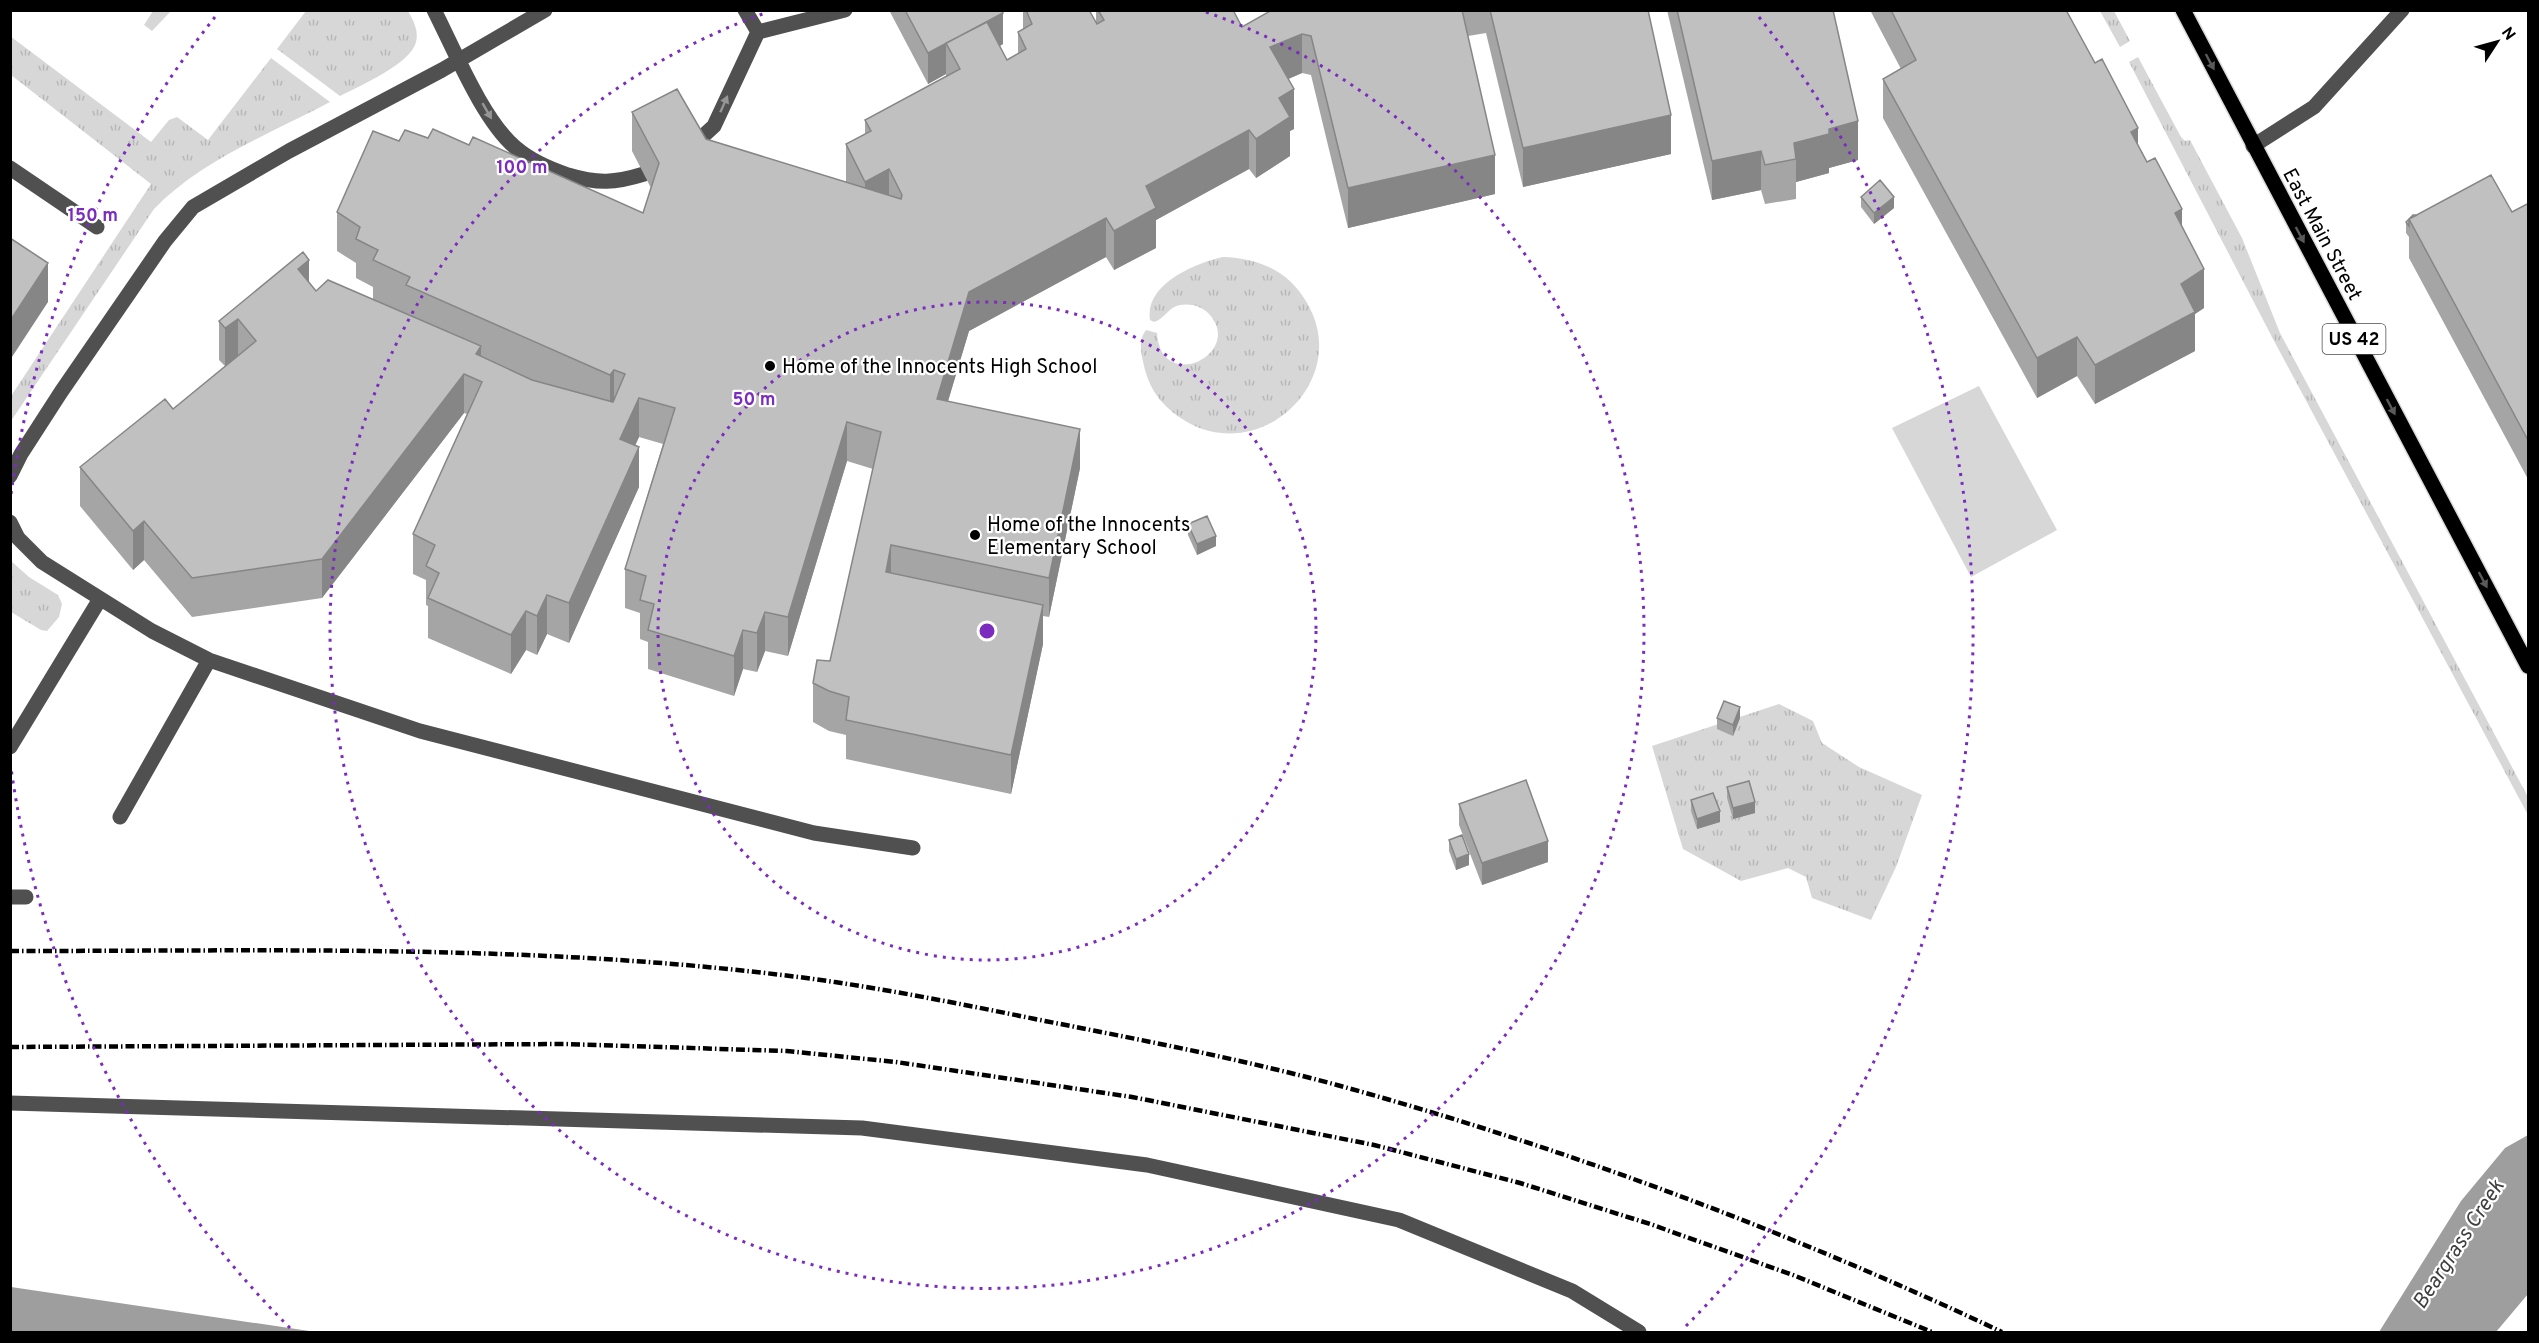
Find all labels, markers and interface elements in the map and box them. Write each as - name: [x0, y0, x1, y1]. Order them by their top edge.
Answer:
- north arrow: [2467, 12, 2527, 72]
- text: N: [2496, 24, 2519, 45]
- one-way arrow: [2205, 54, 2215, 71]
- one-way arrow: [719, 94, 729, 112]
- one-way arrow: [482, 103, 493, 119]
- text: 100 m: [496, 157, 548, 180]
- street label: East Main Street: [2275, 164, 2367, 305]
- text: 150 m: [68, 205, 118, 228]
- one-way arrow: [2295, 227, 2305, 244]
- road number: US 42: [2322, 324, 2386, 354]
- place label: Home of the Innocents High School: [782, 355, 1097, 381]
- marker: Home of the Innocents High School: [763, 359, 777, 373]
- text: 50 m: [732, 389, 776, 412]
- one-way arrow: [2386, 399, 2396, 416]
- place label: Home of the Innocents Elementary School: [987, 513, 1190, 562]
- marker: Home of the Innocents Elementary School: [968, 528, 982, 542]
- one-way arrow: [2478, 571, 2488, 588]
- centre of rings: [977, 621, 997, 641]
- water label: Beargrass Creek: [2407, 1175, 2511, 1315]

